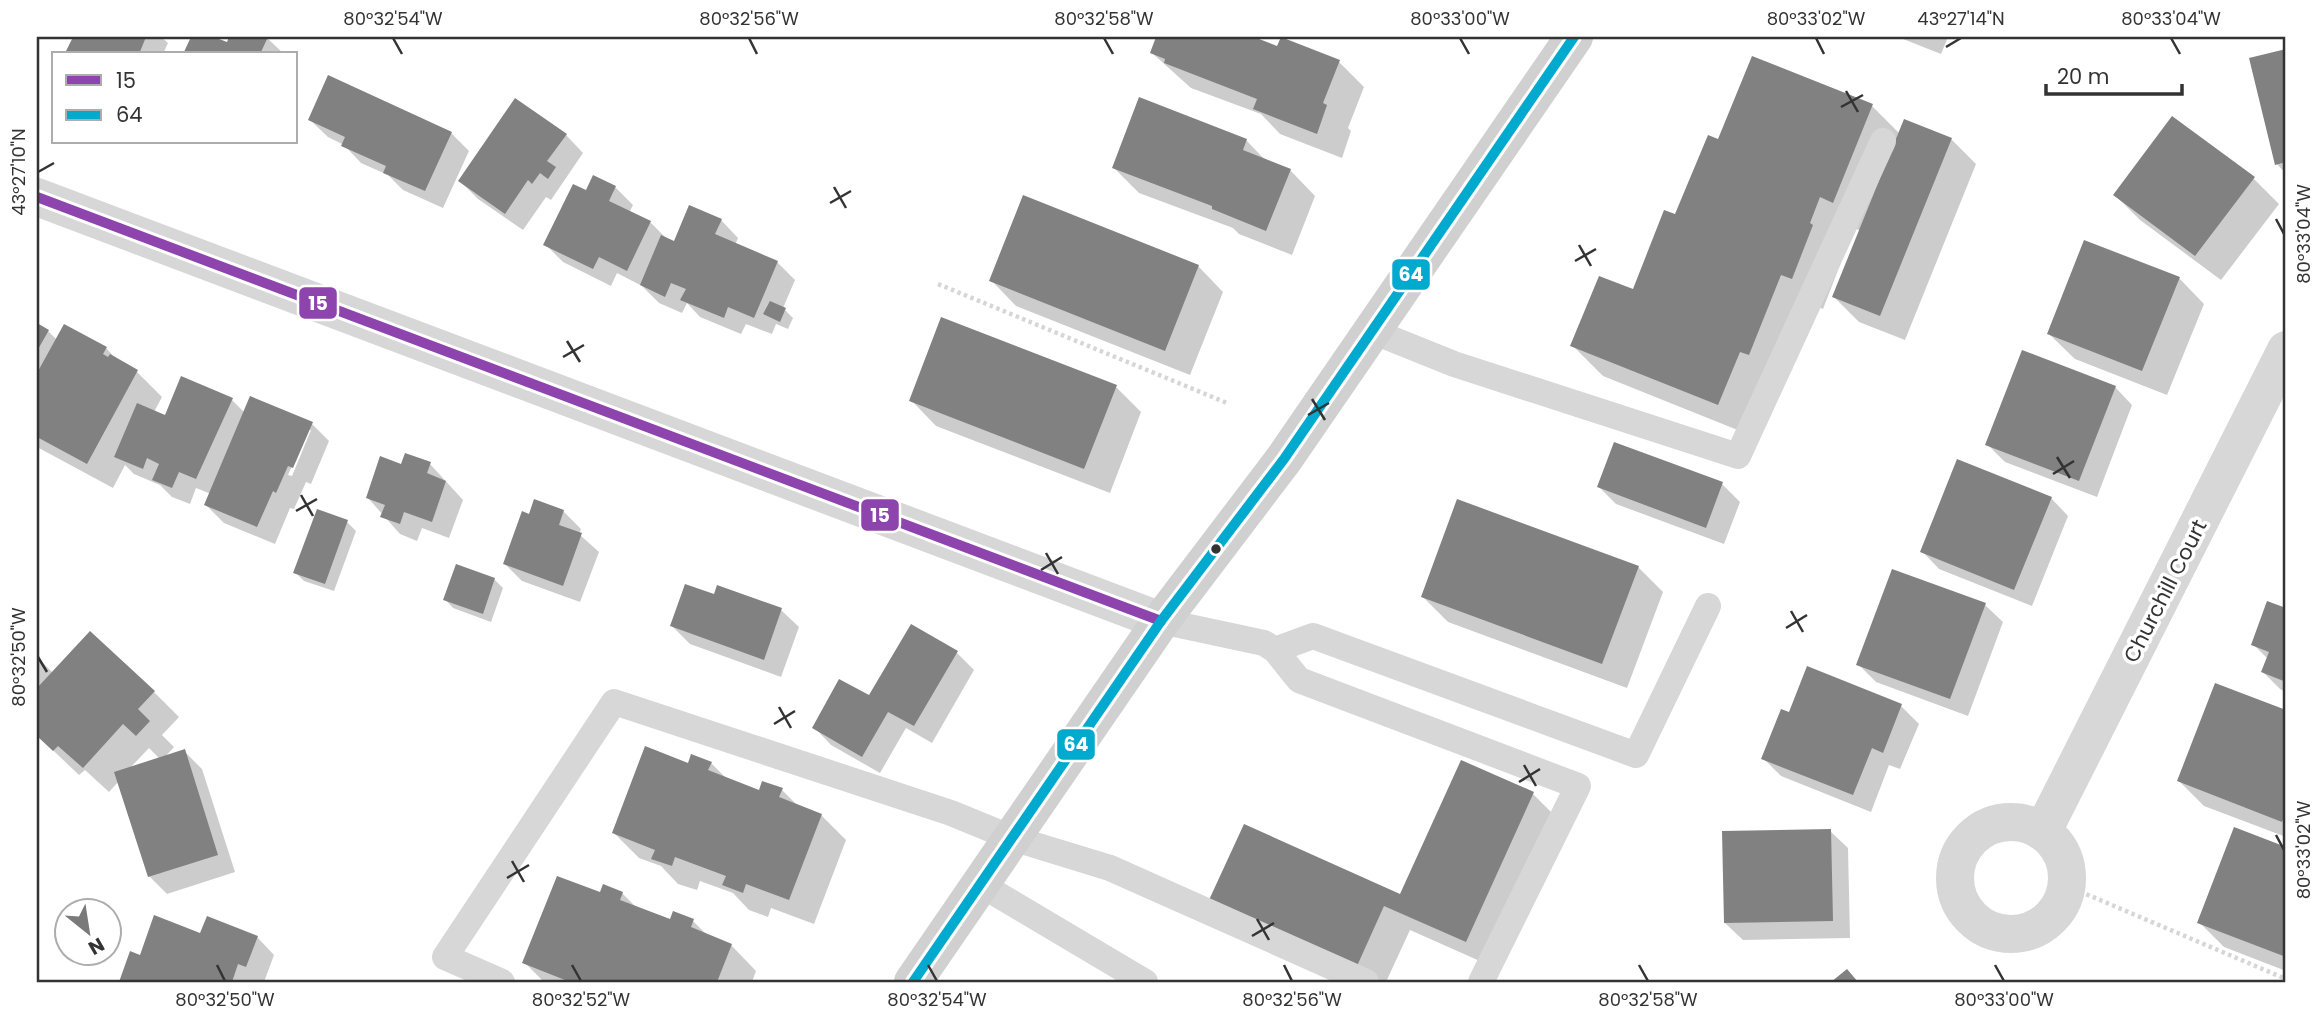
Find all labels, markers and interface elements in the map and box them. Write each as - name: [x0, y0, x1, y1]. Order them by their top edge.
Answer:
- text: 80°32'54"W: [343, 6, 443, 31]
- text: 80°32'56"W: [699, 6, 799, 31]
- text: 80°32'58"W: [1054, 6, 1154, 31]
- text: 80°33'00"W: [1410, 6, 1510, 31]
- text: 80°33'02"W: [1767, 6, 1866, 31]
- text: 43°27'14"N: [1917, 6, 2005, 31]
- text: 80°33'04"W: [2121, 6, 2221, 31]
- legend: [52, 52, 298, 144]
- scale bar: [2046, 52, 2183, 96]
- text: 20 m: [2057, 62, 2110, 91]
- text: 15: [116, 66, 136, 95]
- text: 64: [116, 100, 143, 129]
- text: 43°27'10"N: [6, 128, 31, 216]
- text: 80°33'04"W: [2291, 184, 2316, 284]
- line badge: 64: [1391, 258, 1431, 291]
- text: 64: [1399, 261, 1424, 288]
- line badge: 15: [298, 286, 338, 320]
- text: 15: [308, 290, 328, 317]
- line badge: 15: [860, 498, 900, 532]
- text: 15: [870, 502, 890, 529]
- street label: Churchill Court: [2116, 515, 2214, 667]
- unlabelled marker: [1209, 542, 1223, 556]
- text: 80°32'50"W: [6, 607, 31, 707]
- line badge: 64: [1056, 728, 1096, 761]
- text: 64: [1064, 731, 1089, 758]
- text: 80°33'02"W: [2291, 800, 2316, 899]
- north arrow: [52, 897, 122, 967]
- text: N: [83, 931, 109, 962]
- text: 80°32'50"W: [175, 987, 275, 1012]
- text: 80°32'52"W: [532, 987, 631, 1012]
- text: 80°32'54"W: [887, 987, 987, 1012]
- text: 80°32'56"W: [1242, 987, 1342, 1012]
- text: 80°32'58"W: [1598, 987, 1698, 1012]
- text: 80°33'00"W: [1954, 987, 2054, 1012]

